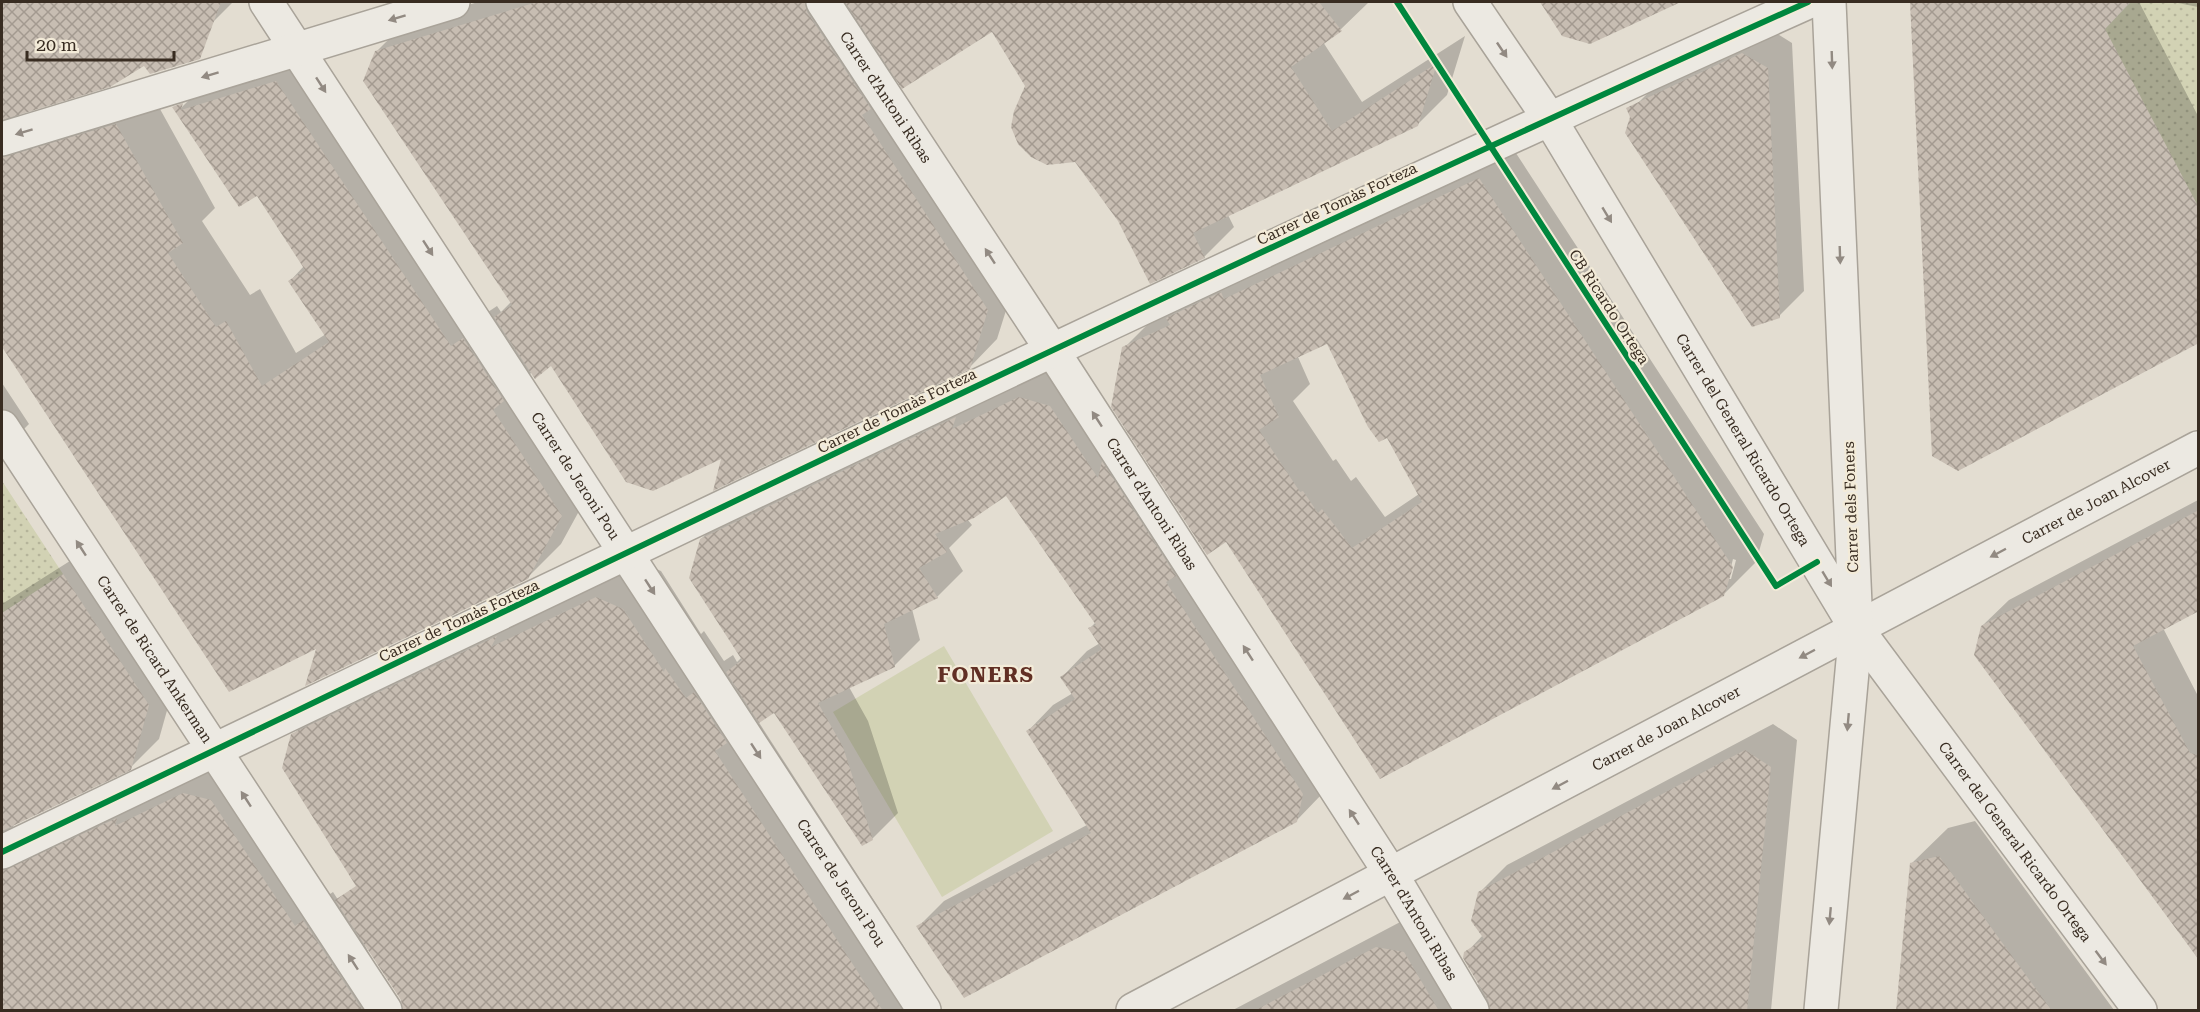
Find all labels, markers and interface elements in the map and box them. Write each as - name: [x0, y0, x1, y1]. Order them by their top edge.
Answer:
- one-way arrow: [388, 14, 406, 23]
- scale bar: [27, 24, 174, 62]
- street label: Carrer d'Antoni Ribas: [836, 28, 935, 166]
- text: 20 m: [36, 34, 77, 55]
- one-way arrow: [1496, 42, 1507, 58]
- one-way arrow: [1827, 50, 1836, 69]
- one-way arrow: [201, 71, 219, 80]
- one-way arrow: [316, 77, 327, 93]
- one-way arrow: [15, 128, 33, 138]
- street label: Carrer de Tomàs Forteza: [1254, 159, 1420, 249]
- one-way arrow: [1601, 207, 1612, 223]
- one-way arrow: [422, 240, 434, 256]
- one-way arrow: [1836, 245, 1845, 264]
- street label: CB Ricardo Ortega: [1565, 246, 1653, 368]
- one-way arrow: [985, 248, 996, 264]
- street label: Carrer del General Ricardo Ortega: [1672, 330, 1814, 549]
- street label: Carrer de Tomàs Forteza: [815, 365, 979, 457]
- street label: Carrer de Jeroni Pou: [527, 409, 624, 544]
- one-way arrow: [1092, 411, 1103, 427]
- street label: Carrer d'Antoni Ribas: [1102, 434, 1201, 573]
- street label: Carrer dels Foners: [1840, 441, 1862, 573]
- street label: Carrer de Joan Alcover: [2019, 455, 2173, 548]
- one-way arrow: [76, 540, 87, 556]
- one-way arrow: [1989, 548, 2007, 558]
- one-way arrow: [1821, 571, 1832, 587]
- street label: Carrer de Ricard Ankerman: [93, 572, 216, 747]
- street label: Carrer de Tomàs Forteza: [376, 576, 542, 666]
- one-way arrow: [644, 579, 655, 596]
- one-way arrow: [1243, 645, 1254, 662]
- one-way arrow: [1798, 649, 1815, 659]
- district label: FONERS: [937, 663, 1035, 687]
- street label: Carrer de Joan Alcover: [1589, 682, 1744, 775]
- one-way arrow: [1843, 713, 1853, 732]
- street label: Carrer del General Ricardo Ortega: [1935, 738, 2095, 945]
- one-way arrow: [750, 743, 761, 759]
- one-way arrow: [1552, 780, 1569, 789]
- one-way arrow: [240, 791, 252, 807]
- one-way arrow: [1349, 809, 1360, 825]
- street label: Carrer de Jeroni Pou: [793, 816, 890, 951]
- street label: Carrer d'Antoni Ribas: [1366, 843, 1461, 984]
- one-way arrow: [1342, 890, 1359, 900]
- one-way arrow: [1825, 907, 1835, 926]
- one-way arrow: [2095, 950, 2107, 966]
- one-way arrow: [347, 954, 359, 970]

